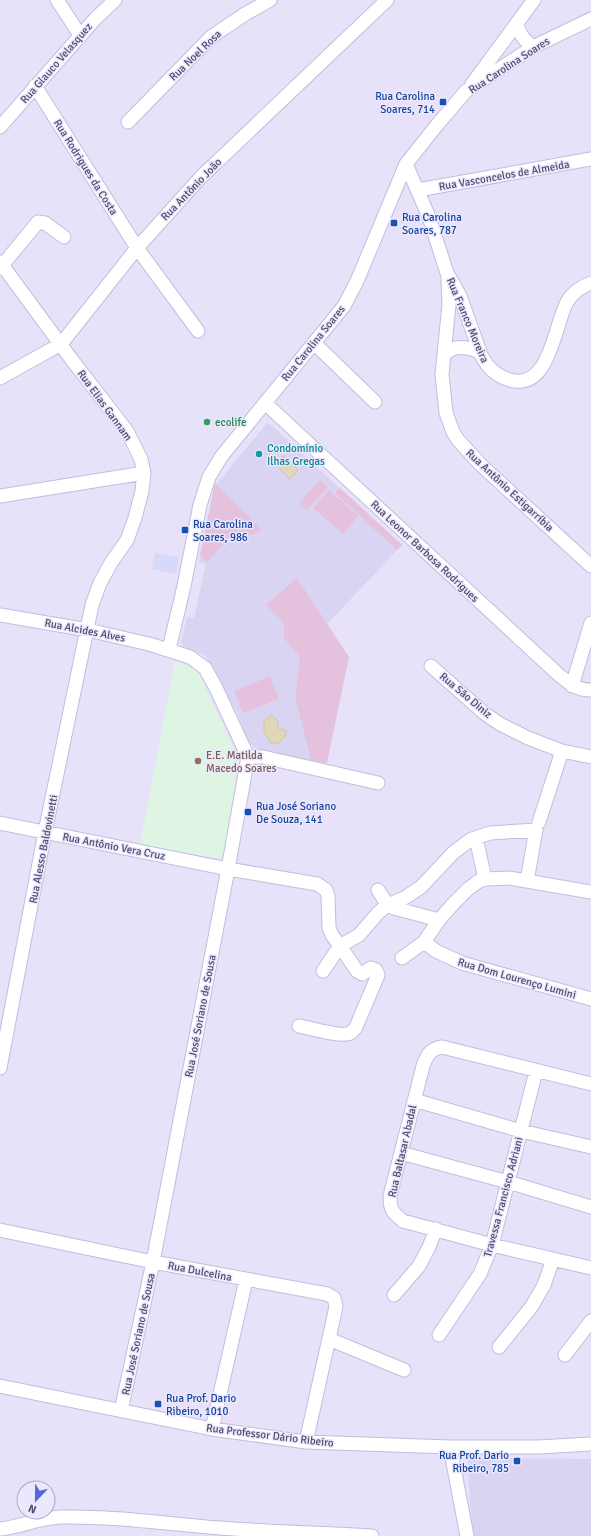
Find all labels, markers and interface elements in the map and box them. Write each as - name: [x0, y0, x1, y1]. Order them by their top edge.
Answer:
- street label: Rua Glauco Velasquez: [18, 20, 95, 106]
- street label: Rua Noel Rosa: [167, 27, 224, 83]
- street label: Rua Carolina Soares: [466, 34, 552, 96]
- place label: Rua Carolina Soares, 714: [375, 90, 435, 116]
- marker: Rua Carolina Soares, 714: [438, 97, 448, 107]
- street label: Rua Rodrigues da Costa: [51, 117, 121, 218]
- street label: Rua Antônio João: [158, 155, 225, 223]
- street label: Rua Vasconcelos de Almeida: [438, 158, 571, 193]
- place label: Rua Carolina Soares, 787: [402, 211, 462, 237]
- marker: Rua Carolina Soares, 787: [389, 218, 399, 228]
- street label: Rua Franco Moreira: [444, 276, 491, 365]
- street label: Rua Carolina Soares: [279, 303, 348, 384]
- street label: Rua Elias Gannam: [74, 367, 135, 444]
- place label: ecolife: [215, 416, 247, 429]
- marker: ecolife: [202, 417, 212, 427]
- place label: Condomínio Ilhas Gregas: [267, 442, 325, 468]
- street label: Rua Antônio Estigarríbia: [463, 447, 556, 535]
- marker: Condomínio Ilhas Gregas: [254, 449, 264, 459]
- street label: Rua Leonor Barbosa Rodrigues: [368, 498, 482, 605]
- place label: Rua Carolina Soares, 986: [193, 518, 253, 544]
- marker: Rua Carolina Soares, 986: [180, 525, 190, 535]
- street label: Rua Alcides Alves: [43, 616, 127, 645]
- street label: Rua São Diniz: [437, 670, 494, 721]
- place label: E.E. Matilda Macedo Soares: [206, 749, 277, 775]
- marker: E.E. Matilda Macedo Soares: [193, 756, 203, 766]
- street label: Rua Alesso Baldovinetti: [27, 794, 60, 905]
- place label: Rua José Soriano De Souza, 141: [256, 800, 336, 826]
- marker: Rua José Soriano De Souza, 141: [243, 807, 253, 817]
- street label: Rua Antônio Vera Cruz: [61, 830, 167, 863]
- street label: Rua José Soriano de Sousa: [182, 953, 219, 1078]
- street label: Rua Dom Lourenço Lumini: [456, 955, 578, 1002]
- street label: Rua Baltasar Abadal: [386, 1104, 419, 1199]
- street label: Travessa Francisco Adriani: [481, 1136, 526, 1259]
- street label: Rua Dulcelina: [167, 1259, 233, 1284]
- street label: Rua José Soriano de Sousa: [119, 1271, 158, 1396]
- place label: Rua Prof. Dario Ribeiro, 1010: [166, 1392, 236, 1418]
- marker: Rua Prof. Dario Ribeiro, 1010: [153, 1399, 163, 1409]
- street label: Rua Professor Dário Ribeiro: [205, 1421, 335, 1450]
- place label: Rua Prof. Dario Ribeiro, 785: [439, 1449, 509, 1475]
- marker: Rua Prof. Dario Ribeiro, 785: [512, 1456, 522, 1466]
- north arrow: [16, 1480, 56, 1520]
- text: N: [26, 1501, 38, 1516]

